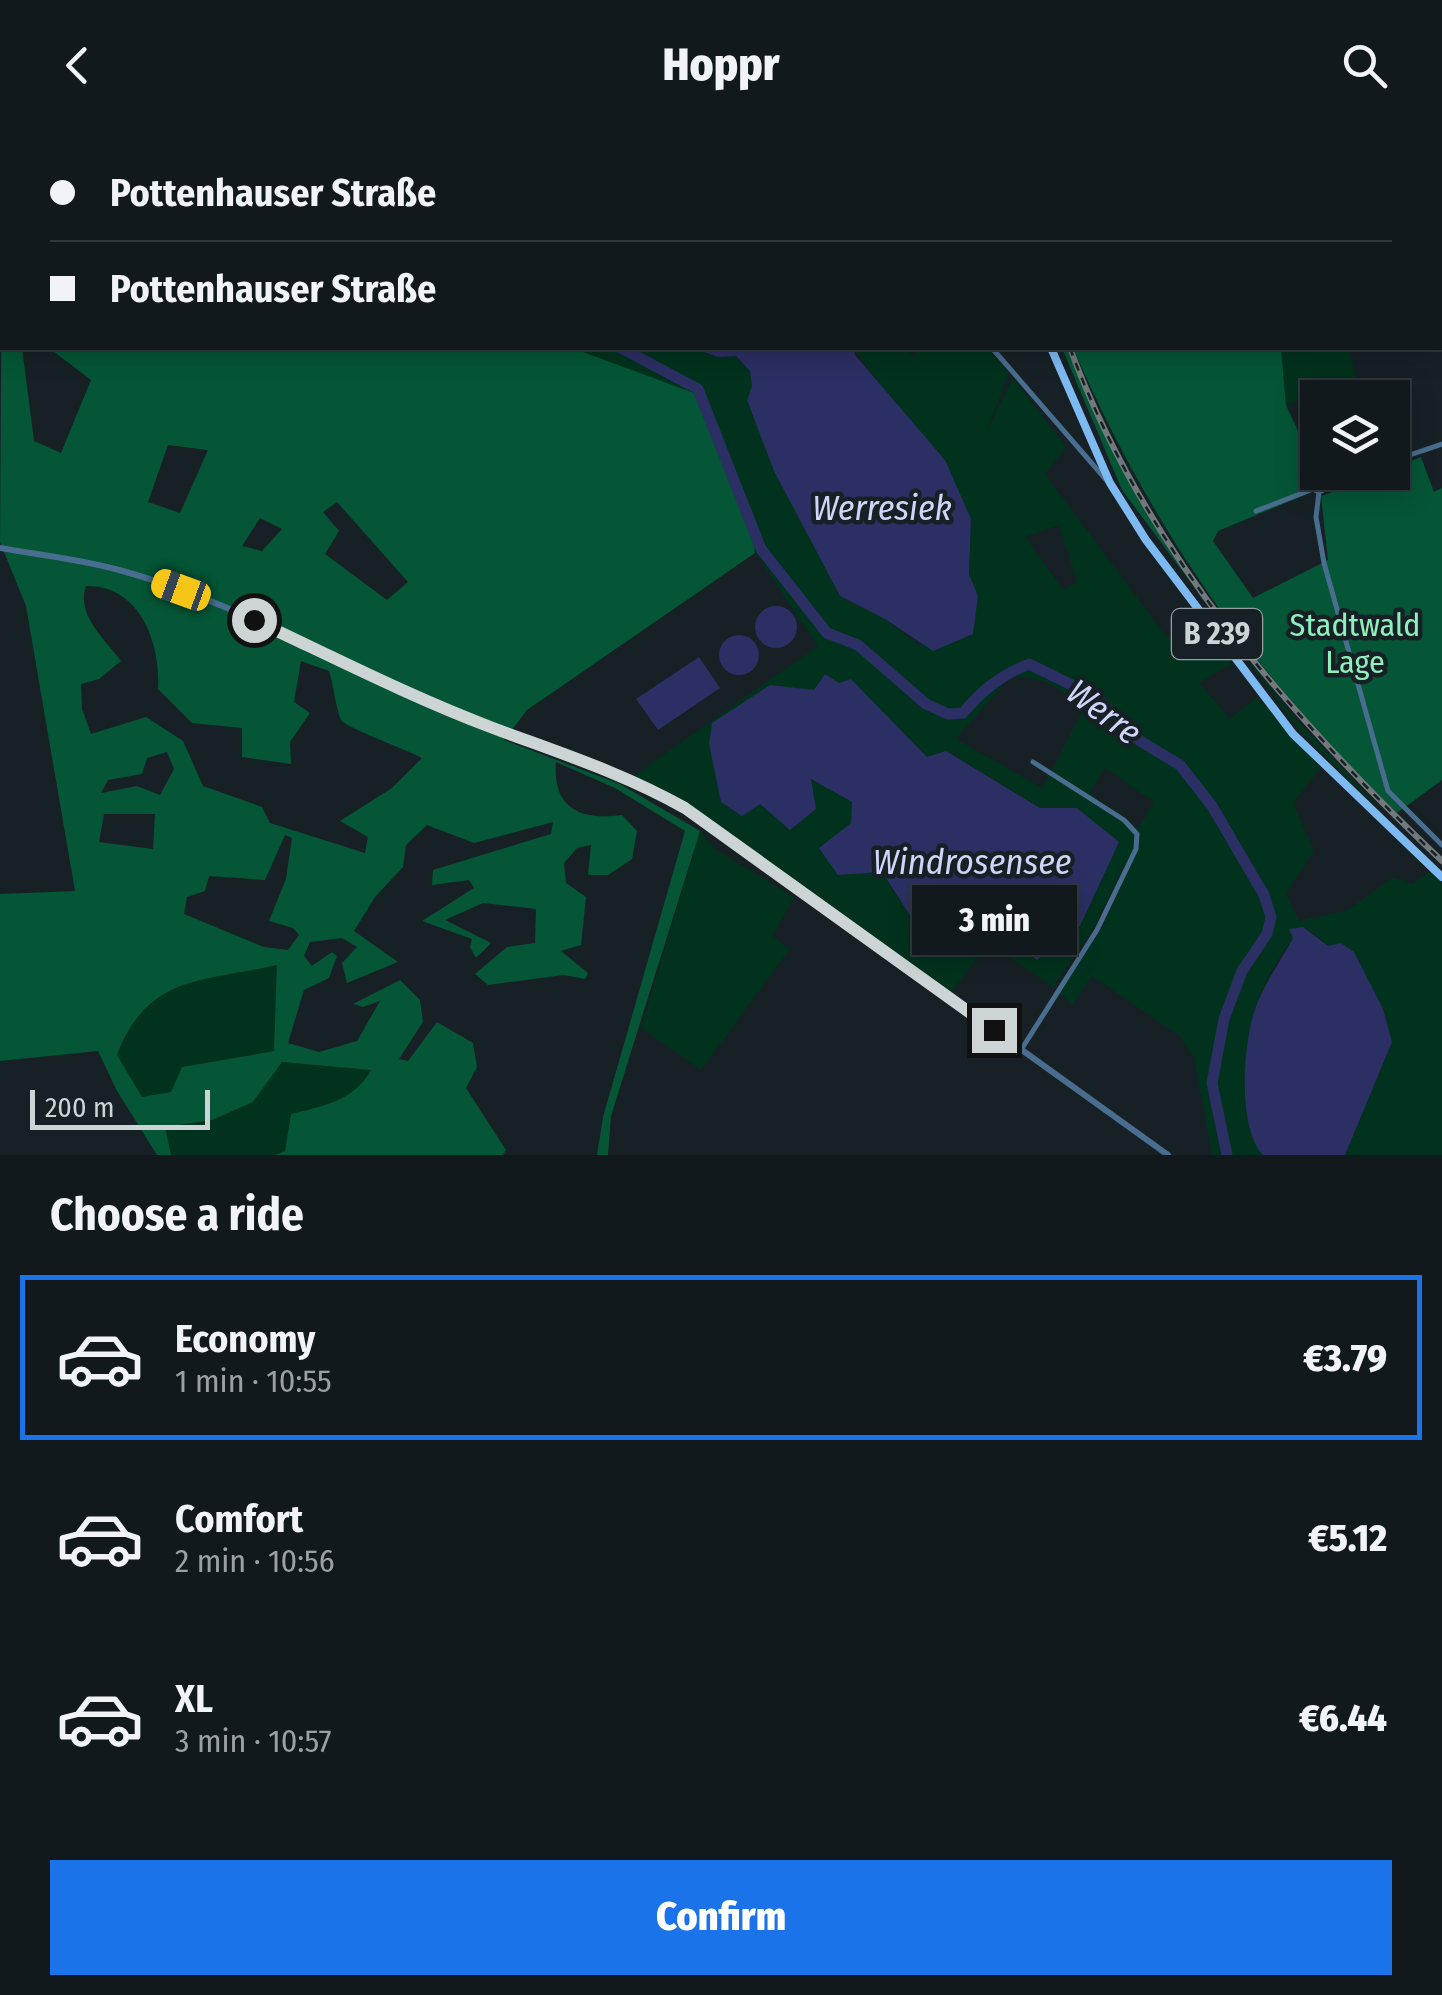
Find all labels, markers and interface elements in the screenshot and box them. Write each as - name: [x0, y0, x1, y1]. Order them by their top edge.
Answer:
- icon: back: [50, 38, 105, 93]
- text: Hoppr: [663, 38, 779, 92]
- icon: search: [1337, 38, 1392, 93]
- text: Pottenhauser Straße: [110, 170, 436, 216]
- text: Pottenhauser Straße: [110, 266, 436, 312]
- map controls: [1300, 380, 1410, 490]
- button: layers: [1300, 380, 1410, 490]
- water label: Werresiek: [812, 487, 952, 529]
- car: [148, 566, 214, 614]
- route start: [232, 598, 277, 643]
- park label: Stadtwald Lage: [1290, 606, 1420, 681]
- road number: B 239: [1172, 609, 1262, 659]
- water label: Werre: [1059, 671, 1149, 753]
- water label: Windrosensee: [873, 841, 1071, 883]
- callout: 3 min: [912, 885, 1076, 955]
- text: 3 min: [959, 901, 1030, 939]
- route end: [972, 1008, 1017, 1053]
- scale bar: [30, 1085, 210, 1130]
- text: 200 m: [45, 1091, 115, 1124]
- text: Choose a ride: [50, 1188, 304, 1242]
- icon: car: [55, 1313, 145, 1403]
- text: Economy: [175, 1316, 315, 1362]
- text: €3.79: [1303, 1335, 1387, 1381]
- text: 1 min · 10:55: [175, 1362, 332, 1400]
- icon: car: [55, 1493, 145, 1583]
- text: Comfort: [175, 1496, 303, 1542]
- text: €5.12: [1308, 1515, 1387, 1561]
- text: 2 min · 10:56: [175, 1542, 335, 1580]
- icon: car: [55, 1673, 145, 1763]
- text: XL: [175, 1676, 213, 1722]
- text: €6.44: [1299, 1695, 1387, 1741]
- text: 3 min · 10:57: [175, 1722, 331, 1760]
- button: Confirm: [50, 1860, 1392, 1975]

